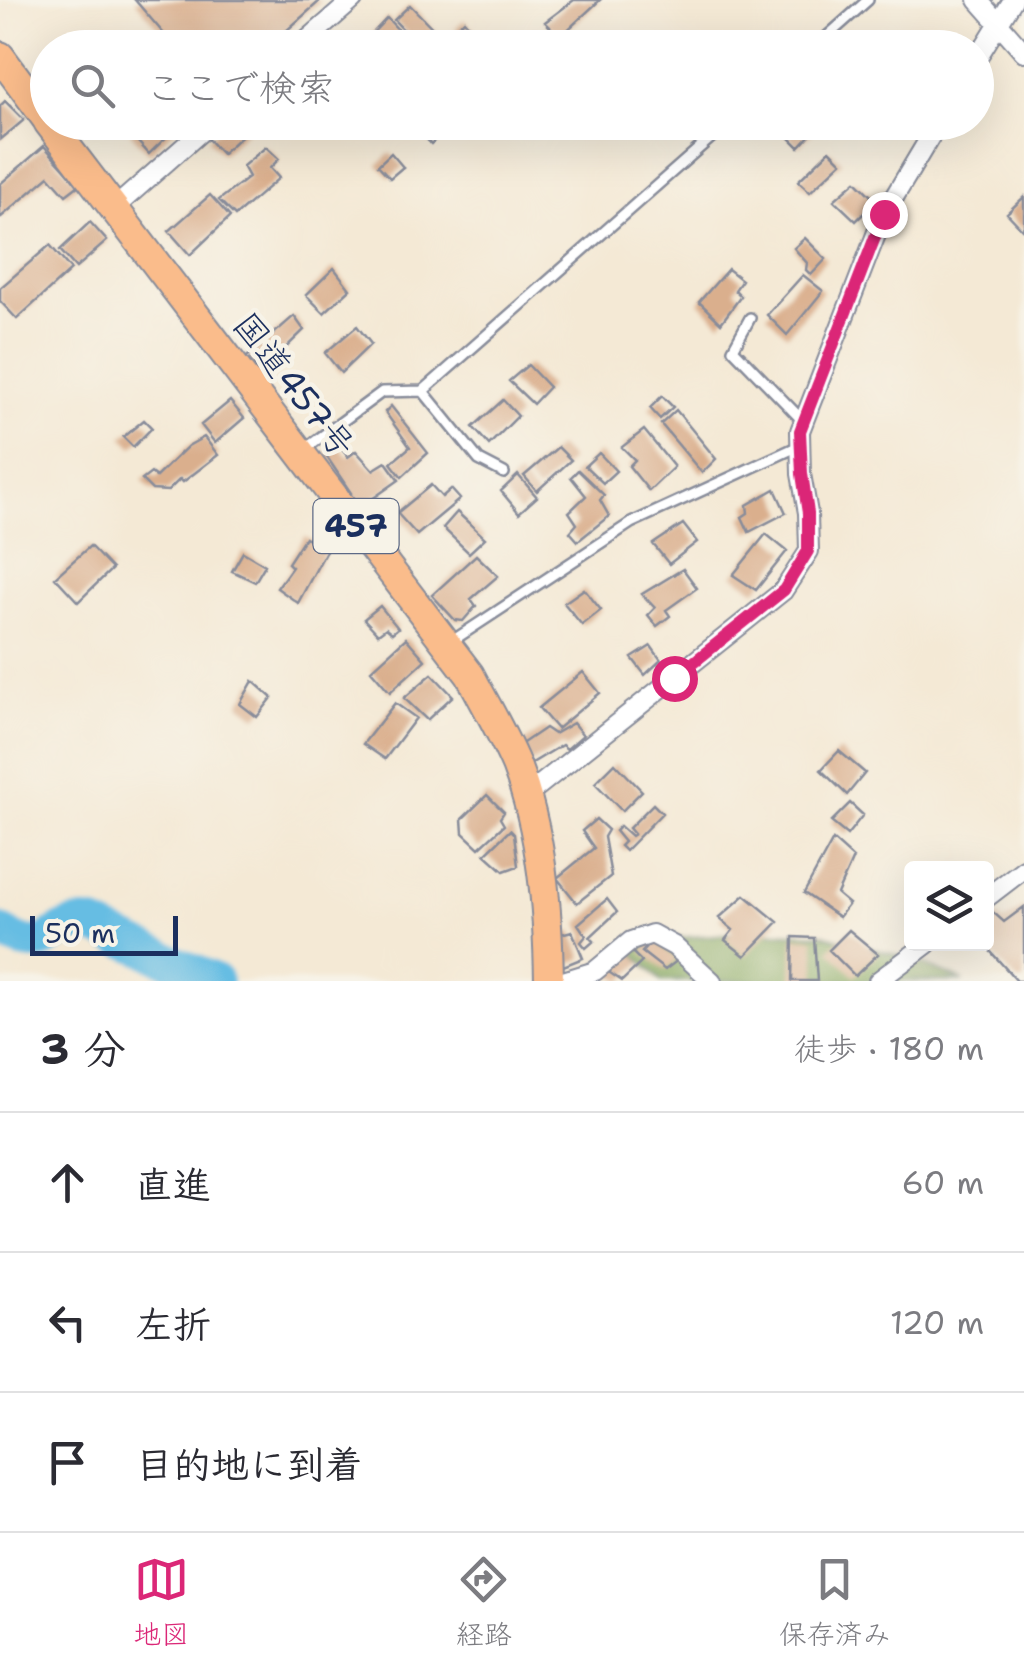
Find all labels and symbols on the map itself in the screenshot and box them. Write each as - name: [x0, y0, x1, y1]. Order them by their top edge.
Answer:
- route end: [862, 192, 908, 238]
- street label: 国道457号: [223, 302, 366, 467]
- road number: 457: [314, 499, 398, 553]
- route start: [652, 656, 698, 702]
- scale bar: [30, 911, 178, 956]

